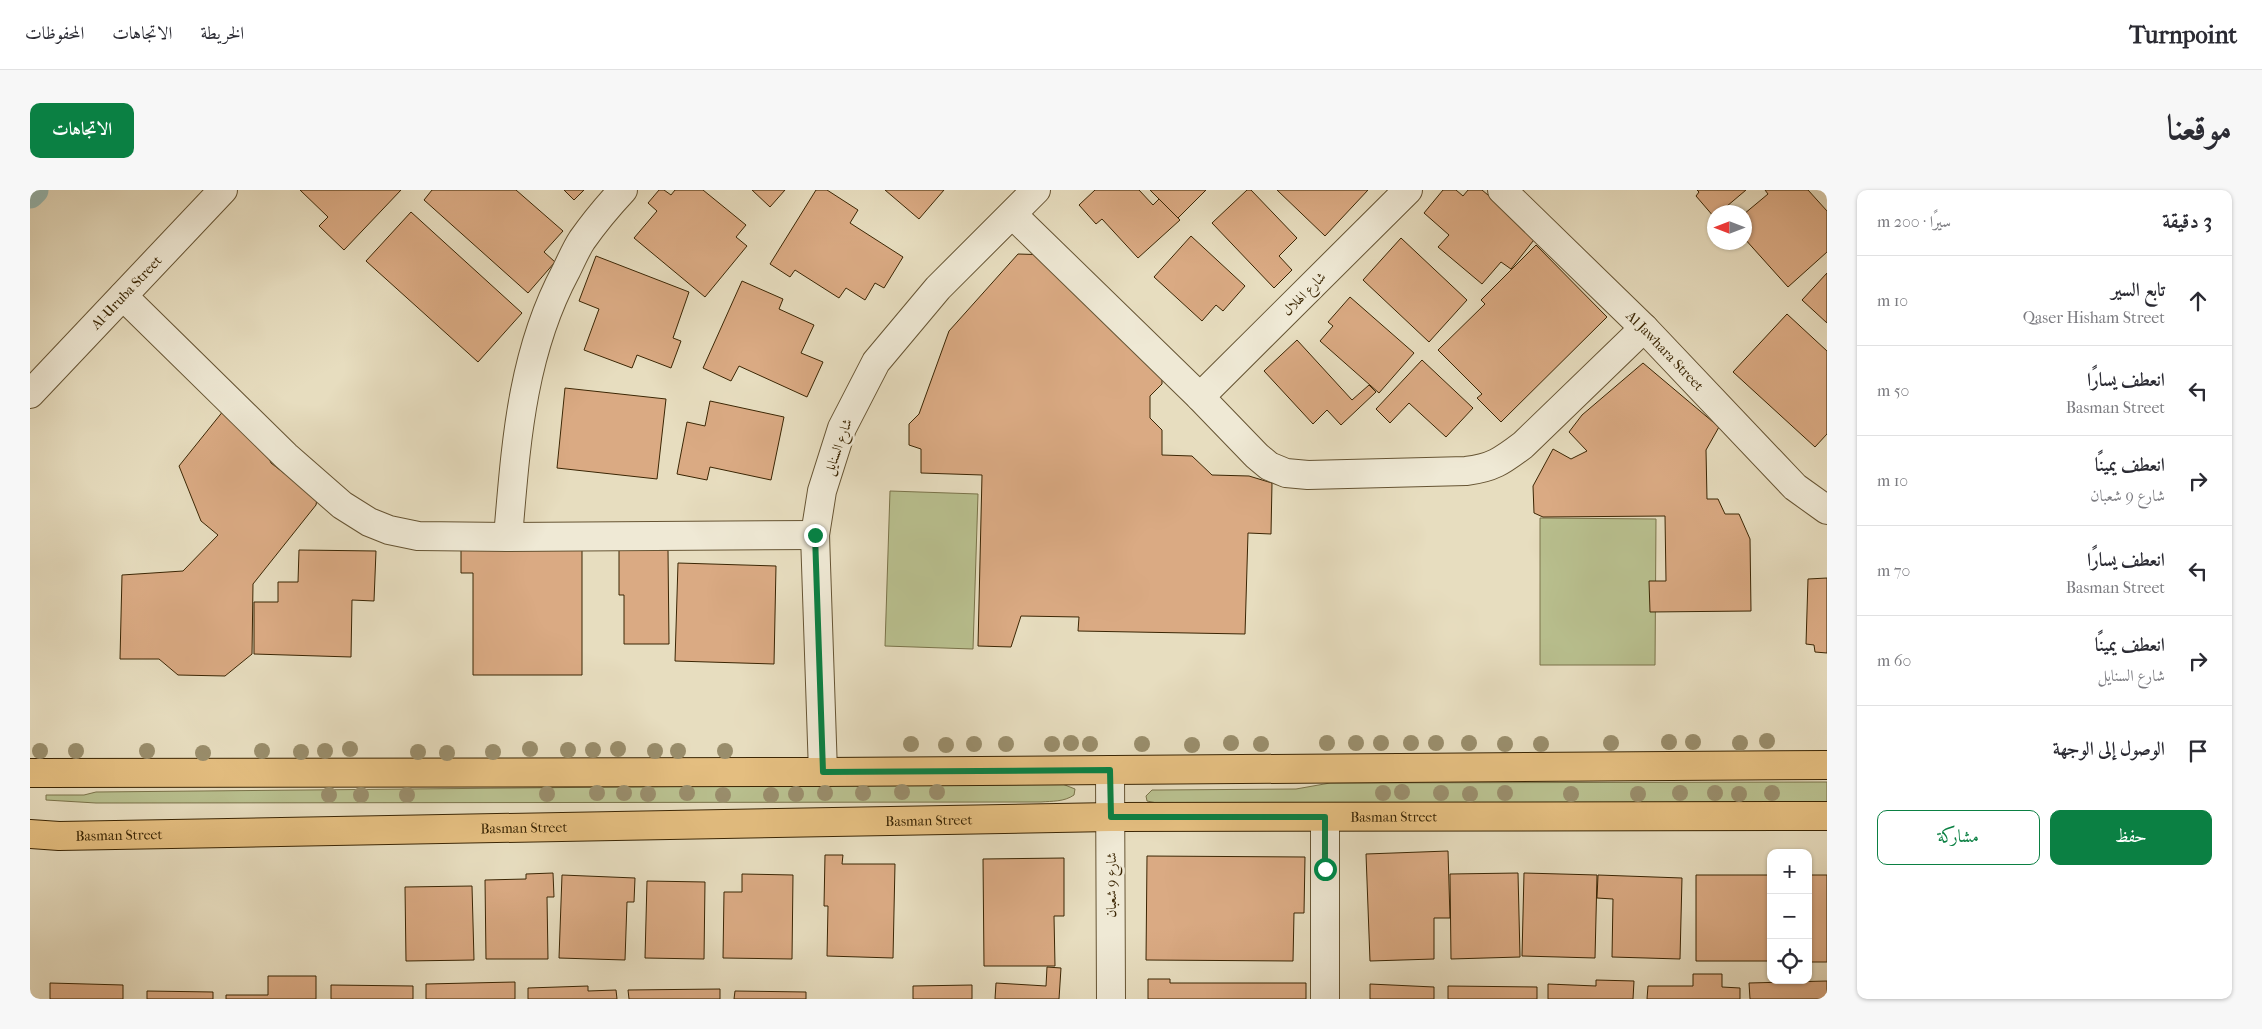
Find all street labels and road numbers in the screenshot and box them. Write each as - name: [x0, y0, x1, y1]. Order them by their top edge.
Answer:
- street label: Al-Uruba Street: [87, 252, 165, 333]
- street label: شارع الهلال: [1279, 269, 1332, 322]
- street label: Al Jawhara Street: [1622, 306, 1707, 394]
- street label: شارع السنايل: [820, 416, 859, 479]
- street label: Basman Street: [1350, 808, 1437, 825]
- street label: Basman Street: [885, 811, 972, 830]
- street label: Basman Street: [480, 818, 568, 837]
- street label: Basman Street: [75, 826, 163, 844]
- street label: شارع 9 شعبان: [1103, 852, 1123, 918]

